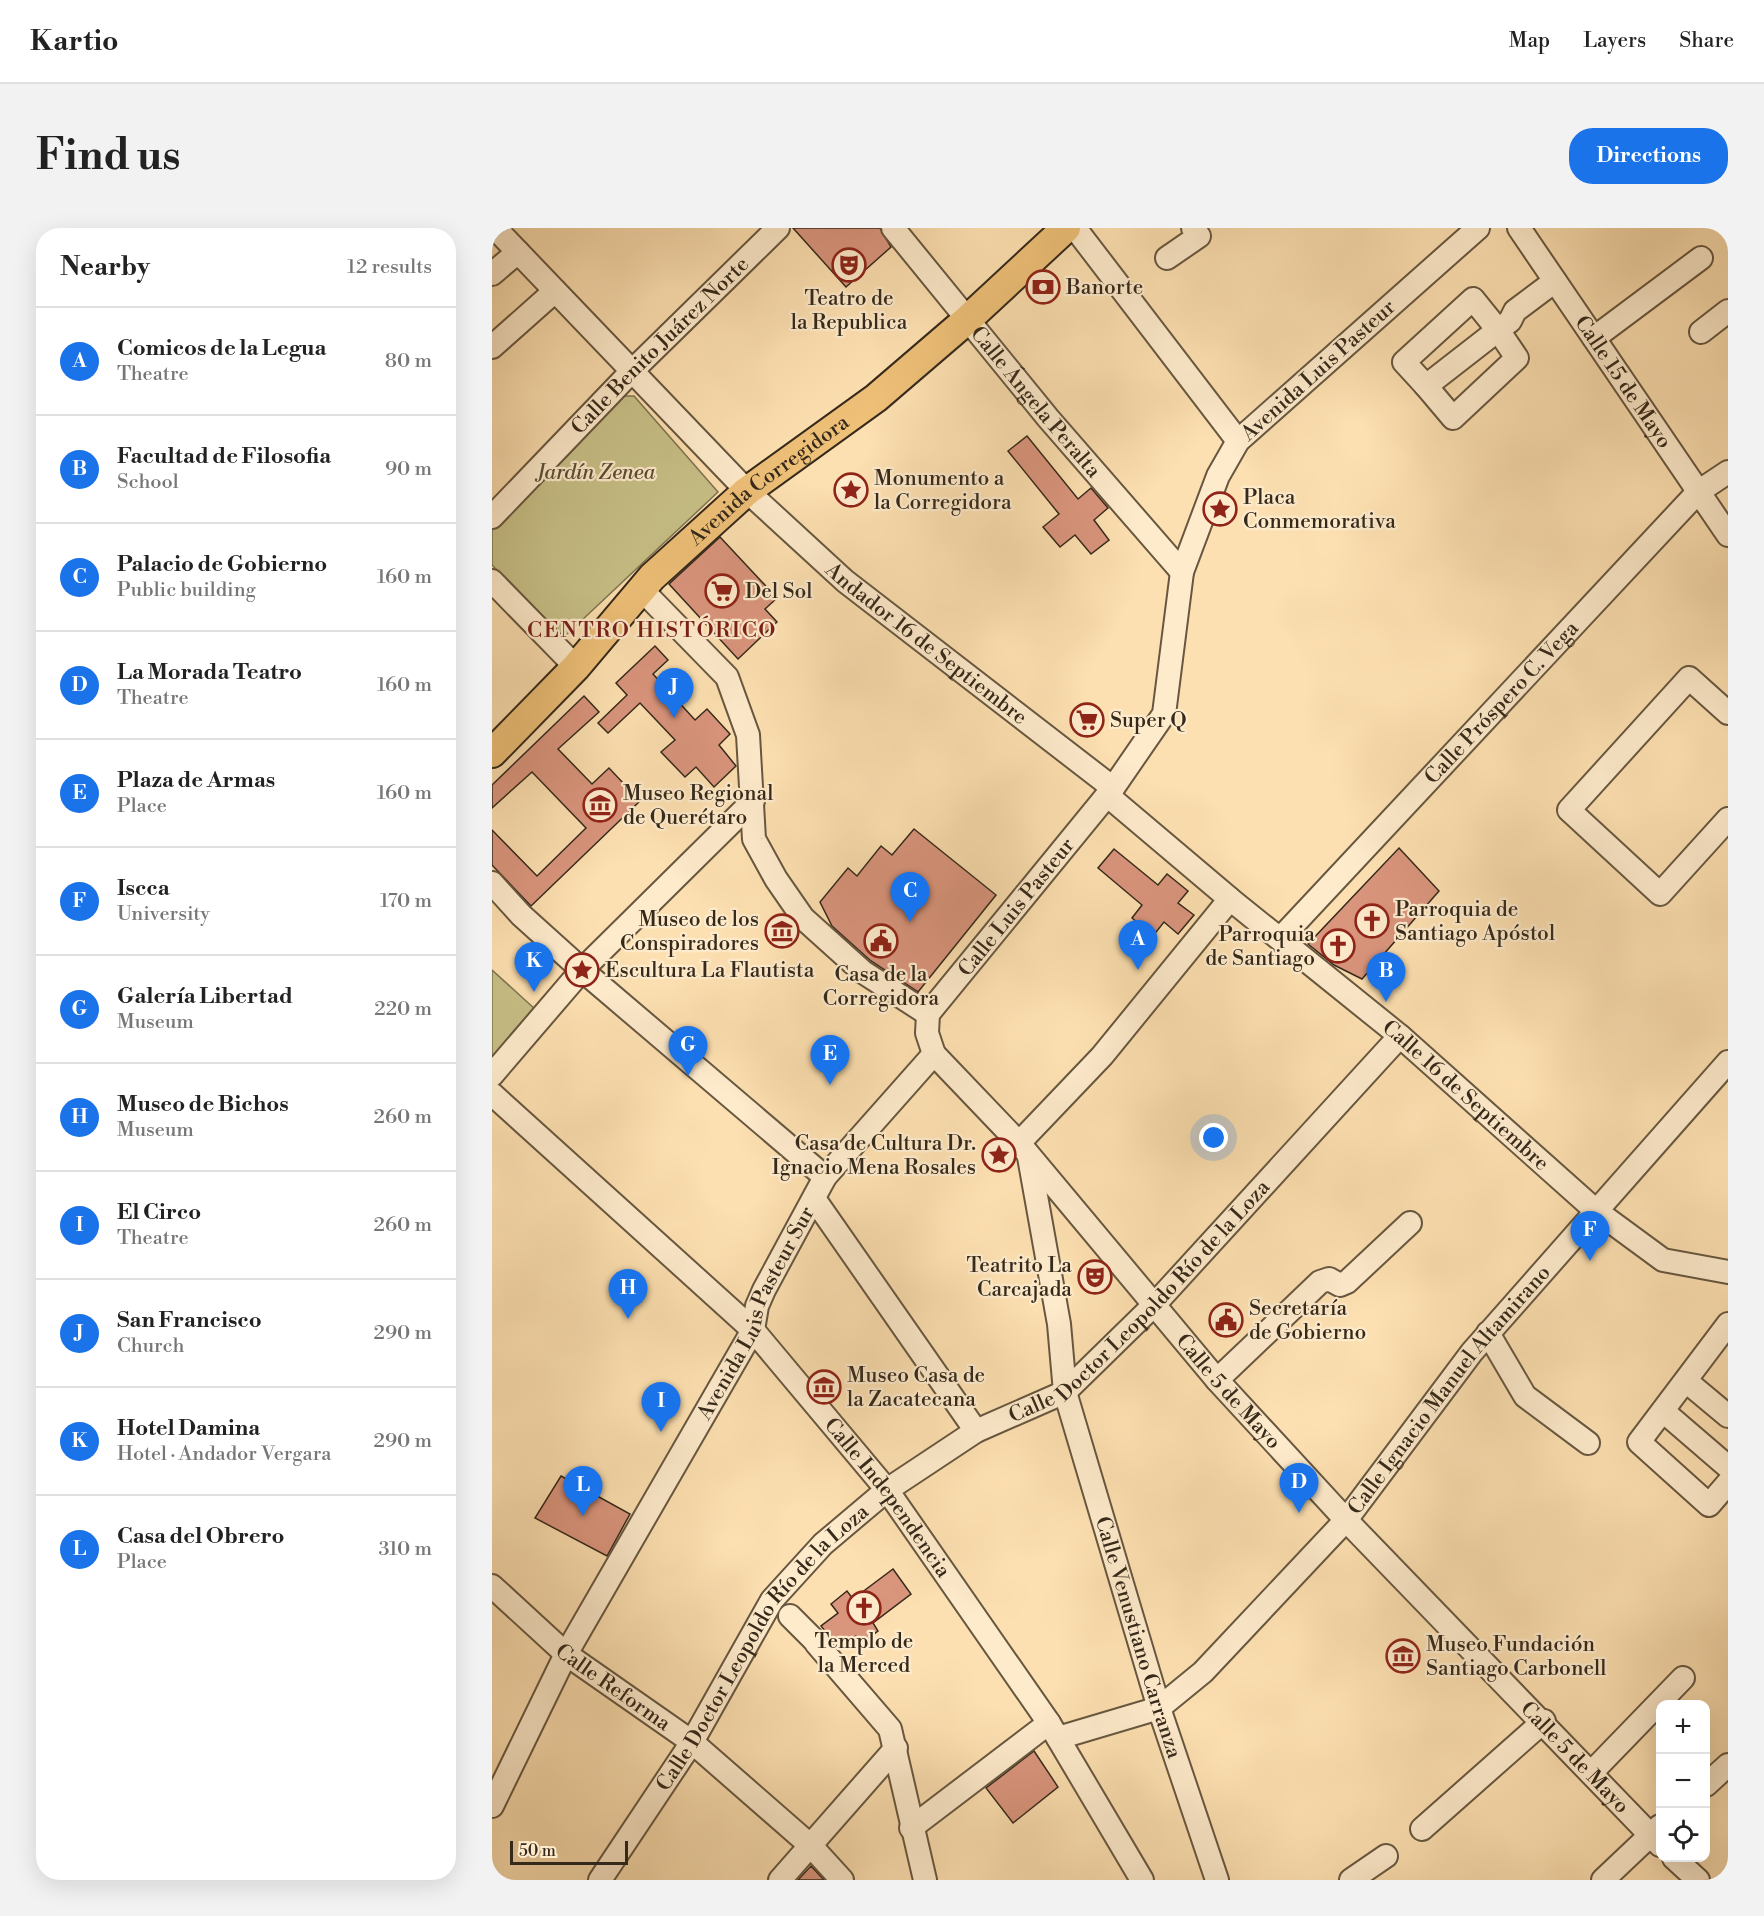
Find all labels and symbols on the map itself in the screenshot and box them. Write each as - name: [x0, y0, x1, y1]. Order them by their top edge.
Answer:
- theatre icon: Teatro de la Republica: [831, 247, 867, 283]
- street label: Calle Benito Juárez Norte: [566, 252, 755, 440]
- bank icon: Banorte: [1025, 269, 1061, 305]
- place label: Banorte: [1065, 275, 1143, 301]
- place label: Teatro de la Republica: [791, 286, 908, 336]
- street label: Avenida Luis Pasteur: [1235, 295, 1401, 448]
- street label: Calle 15 de Mayo: [1568, 311, 1677, 454]
- street label: Calle Ángela Peralta: [964, 321, 1106, 484]
- street label: Avenida Corregidora: [683, 410, 855, 552]
- park label: Jardín Zenea: [535, 460, 656, 486]
- place label: Monumento a la Corregidora: [874, 466, 1012, 516]
- place icon: Monumento a la Corregidora: [833, 472, 869, 508]
- place label: Placa Conmemorativa: [1243, 485, 1396, 535]
- place icon: Placa Conmemorativa: [1202, 491, 1238, 527]
- street label: Andador 16 de Septiembre: [819, 557, 1032, 731]
- supermarket icon: Del Sol: [704, 573, 740, 609]
- place label: Del Sol: [745, 579, 813, 605]
- district label: CENTRO HISTÓRICO: [527, 615, 777, 644]
- street label: Calle Próspero C. Vega: [1419, 616, 1585, 790]
- pin: J: [654, 668, 693, 718]
- supermarket icon: Super Q: [1069, 702, 1105, 738]
- place label: Super Q: [1110, 708, 1187, 734]
- place label: Museo Regional de Querétaro: [623, 781, 773, 831]
- museum icon: Museo Regional de Querétaro: [582, 787, 618, 823]
- street label: Calle Luis Pasteur: [953, 833, 1081, 982]
- pin: C: [890, 872, 930, 922]
- place label: Parroquia de Santiago Apóstol: [1395, 897, 1555, 947]
- church icon: Parroquia de Santiago Apóstol: [1354, 903, 1390, 939]
- place label: Museo de los Conspiradores: [620, 907, 759, 957]
- museum icon: Museo de los Conspiradores: [764, 913, 800, 949]
- pin: A: [1118, 920, 1158, 970]
- place label: Parroquia de Santiago: [1205, 922, 1315, 972]
- public building icon: Casa de la Corregidora: [863, 923, 899, 959]
- church icon: Parroquia de Santiago: [1320, 928, 1356, 964]
- pin: K: [514, 942, 554, 992]
- place icon: Escultura La Flautista: [564, 952, 600, 988]
- pin: B: [1366, 952, 1406, 1002]
- place label: Escultura La Flautista: [605, 958, 815, 984]
- place label: Casa de la Corregidora: [823, 962, 940, 1012]
- street label: Calle 16 de Septiembre: [1377, 1015, 1554, 1177]
- pin: G: [668, 1026, 708, 1076]
- pin: E: [810, 1036, 850, 1085]
- your location: [1199, 1123, 1228, 1152]
- place label: Casa de Cultura Dr. Ignacio Mena Rosales: [772, 1131, 976, 1181]
- place icon: Casa de Cultura Dr. Ignacio Mena Rosales: [981, 1137, 1017, 1173]
- street label: Calle Doctor Leopoldo Río de la Loza: [1005, 1175, 1276, 1429]
- street label: Avenida Luis Pasteur Sur: [691, 1202, 821, 1426]
- pin: F: [1570, 1212, 1610, 1261]
- place label: Teatrito La Carcajada: [966, 1253, 1072, 1303]
- theatre icon: Teatrito La Carcajada: [1077, 1259, 1113, 1295]
- street label: Calle Ignacio Manuel Altamirano: [1343, 1260, 1556, 1520]
- pin: H: [608, 1270, 648, 1319]
- place label: Secretaría de Gobierno: [1249, 1296, 1366, 1346]
- public building icon: Secretaría de Gobierno: [1208, 1302, 1244, 1338]
- street label: Calle 5 de Mayo: [1170, 1329, 1286, 1455]
- place label: Museo Casa de la Zacatecana: [847, 1363, 985, 1413]
- museum icon: Museo Casa de la Zacatecana: [806, 1369, 842, 1405]
- pin: I: [642, 1382, 680, 1432]
- street label: Calle Independencia: [818, 1413, 956, 1583]
- pin: D: [1280, 1464, 1318, 1513]
- pin: L: [564, 1466, 602, 1516]
- street label: Calle Doctor Leopoldo Río de la Loza: [651, 1499, 875, 1796]
- street label: Calle Venustiano Carranza: [1089, 1514, 1187, 1762]
- church icon: Templo de la Merced: [846, 1590, 882, 1626]
- place label: Templo de la Merced: [815, 1629, 913, 1679]
- place label: Museo Fundación Santiago Carbonell: [1426, 1632, 1606, 1682]
- street label: Calle Reforma: [549, 1638, 676, 1737]
- museum icon: Museo Fundación Santiago Carbonell: [1385, 1638, 1421, 1674]
- street label: Calle 5 de Mayo: [1514, 1696, 1634, 1819]
- scale bar: [510, 1838, 628, 1866]

